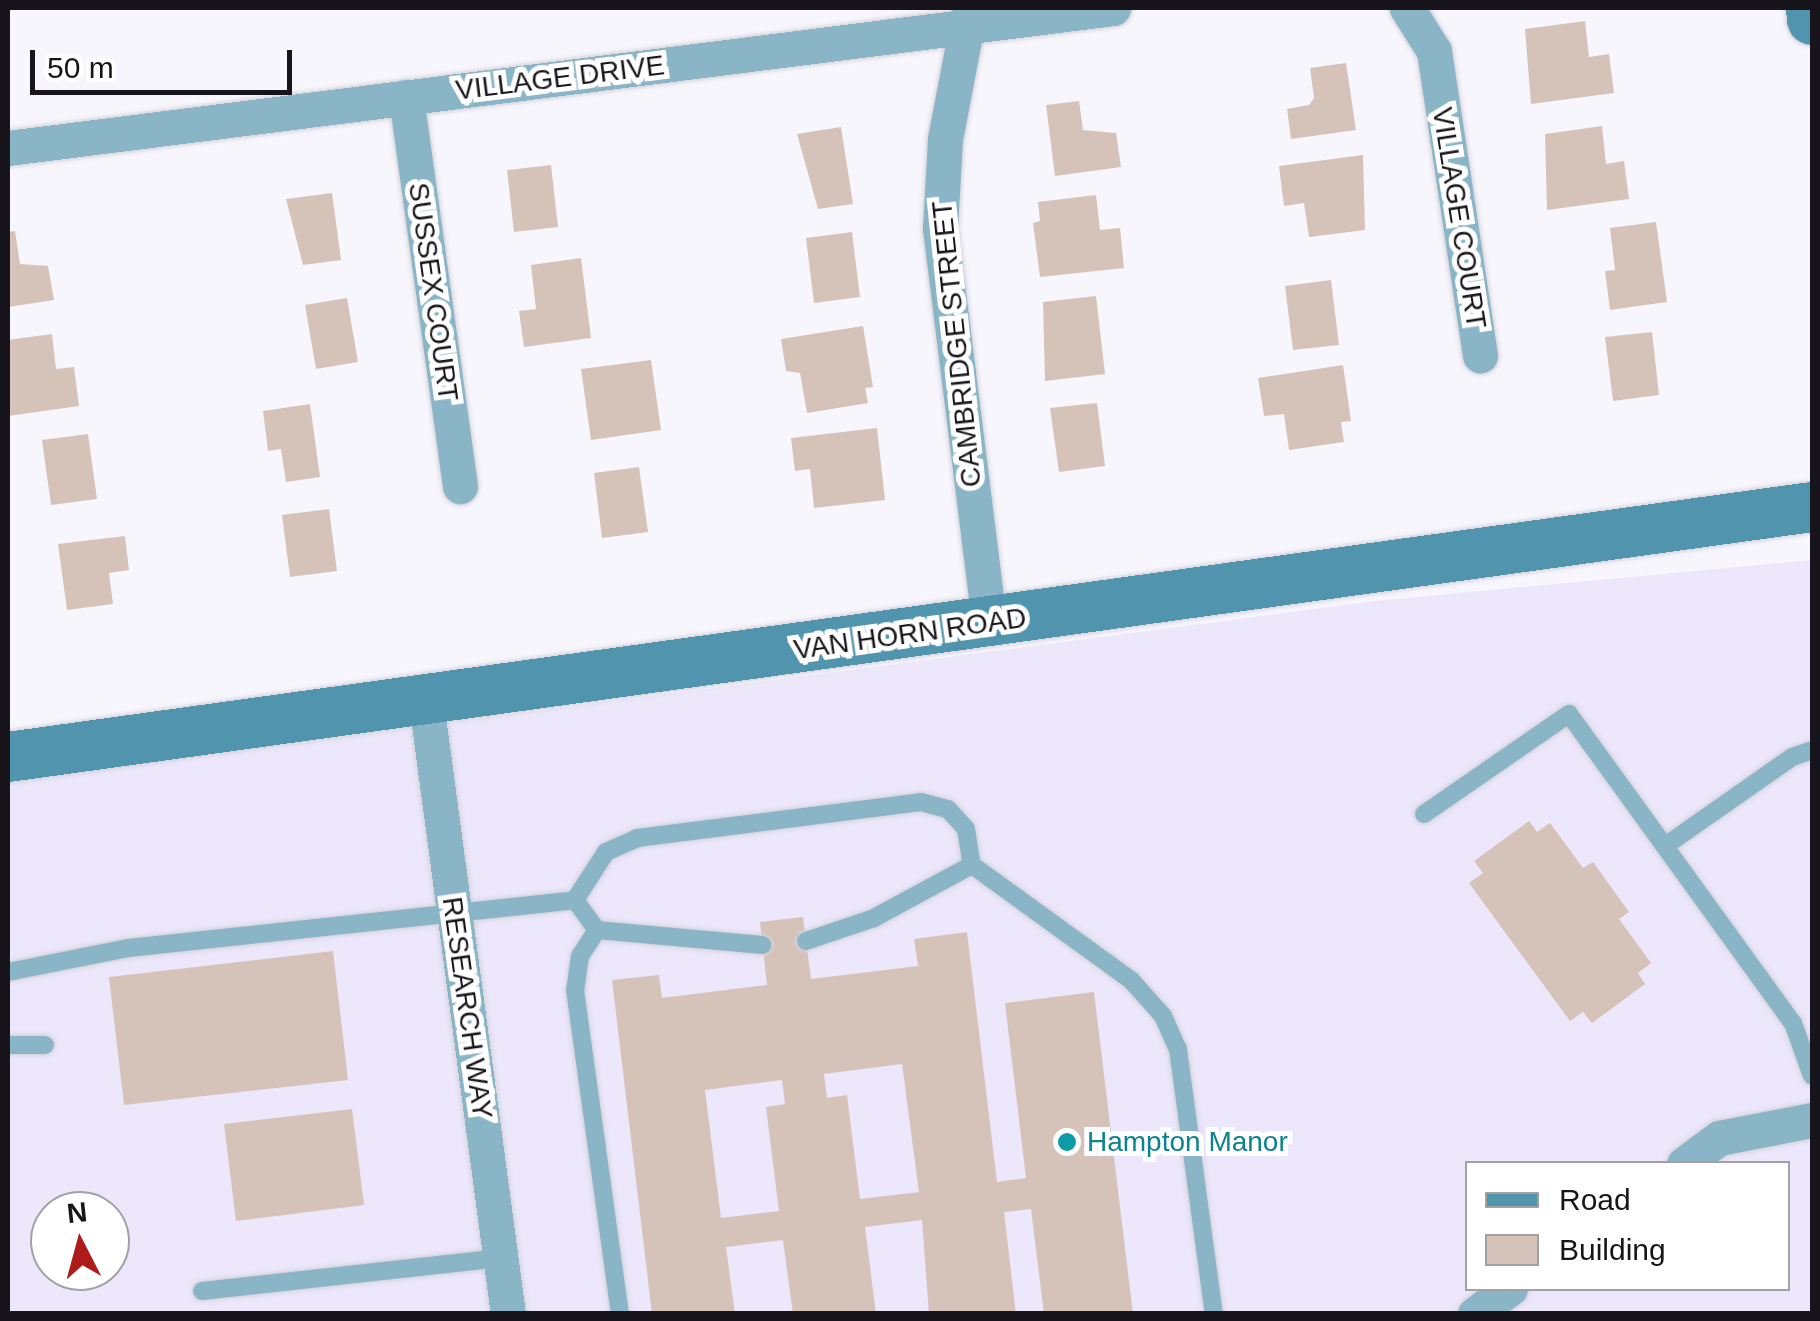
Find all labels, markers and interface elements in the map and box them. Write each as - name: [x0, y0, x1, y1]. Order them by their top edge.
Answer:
- scale bar: [35, 30, 298, 92]
- street label: VILLAGE DRIVE: [454, 49, 666, 107]
- text: 50 m: [47, 51, 114, 84]
- street label: VILLAGE COURT: [1425, 105, 1493, 331]
- street label: SUSSEX COURT: [401, 181, 465, 403]
- street label: CAMBRIDGE STREET: [925, 199, 989, 489]
- street label: VAN HORN ROAD: [792, 601, 1028, 667]
- street label: RESEARCH WAY: [435, 895, 499, 1121]
- place label: Hampton Manor: [1087, 1125, 1288, 1159]
- marker: Hampton Manor: [1056, 1131, 1078, 1153]
- legend: [1465, 1161, 1790, 1291]
- text: Road: [1559, 1183, 1631, 1216]
- north arrow: [30, 1191, 130, 1291]
- text: N: [65, 1196, 89, 1229]
- text: Building: [1559, 1233, 1666, 1266]

